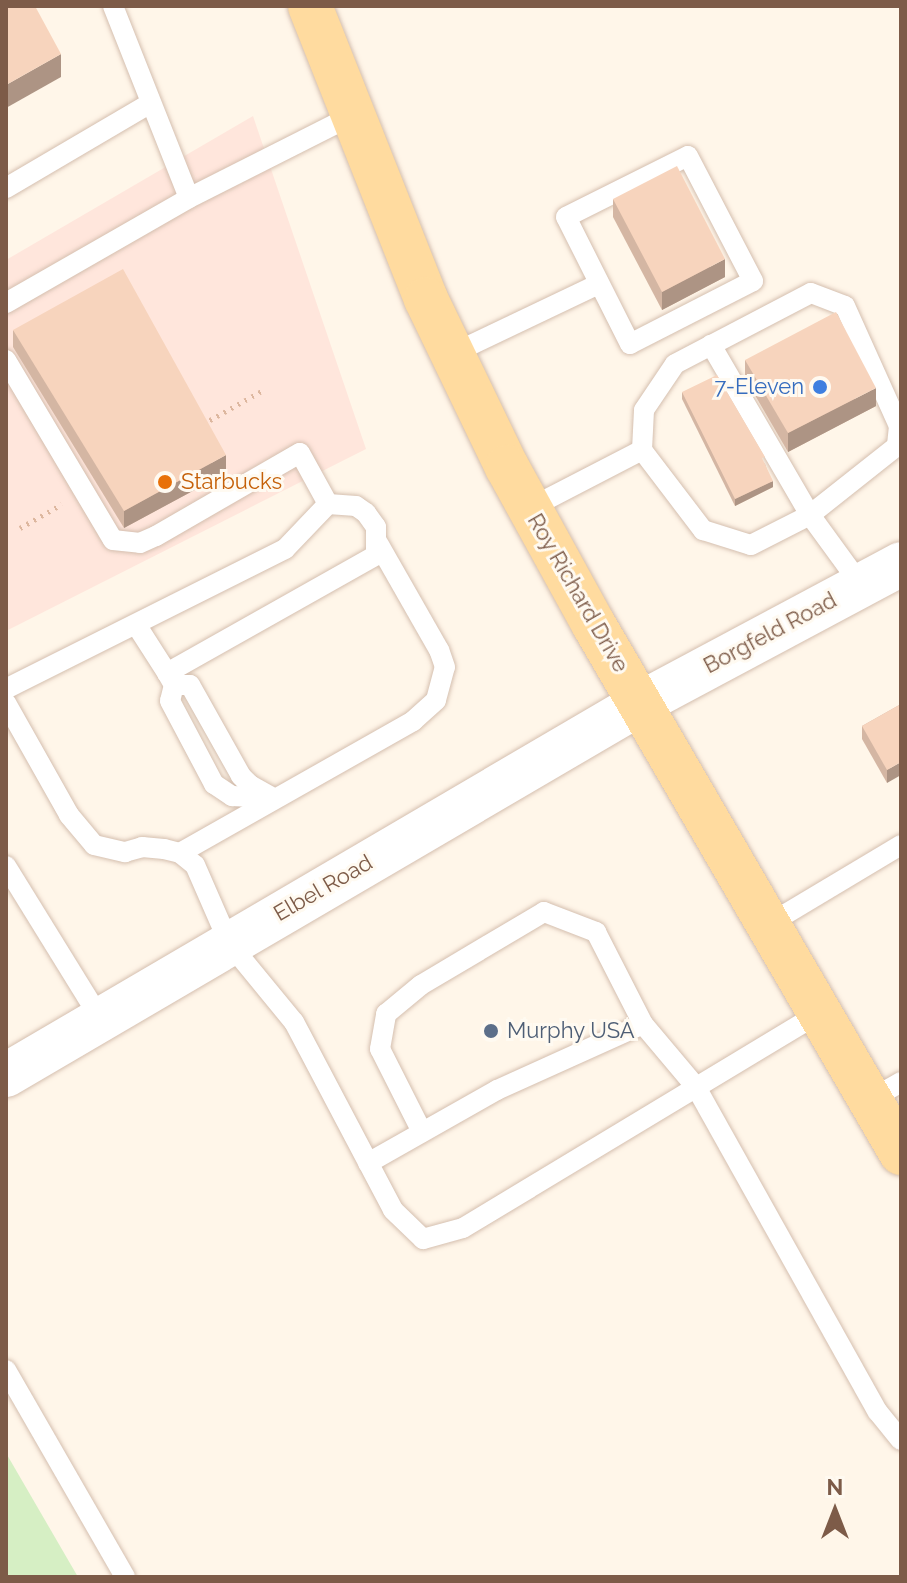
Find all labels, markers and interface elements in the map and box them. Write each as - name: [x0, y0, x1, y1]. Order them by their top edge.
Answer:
- place label: 7-Eleven: [715, 374, 804, 400]
- marker: 7-Eleven: [811, 378, 829, 396]
- place label: Starbucks: [181, 469, 282, 495]
- marker: Starbucks: [156, 473, 174, 491]
- street label: Roy Richard Drive: [522, 509, 634, 677]
- street label: Borgfeld Road: [699, 587, 841, 679]
- street label: Elbel Road: [269, 849, 377, 927]
- place label: Murphy USA: [507, 1018, 635, 1044]
- marker: Murphy USA: [482, 1022, 500, 1040]
- north arrow: [795, 1471, 875, 1551]
- text: N: [827, 1474, 843, 1500]

